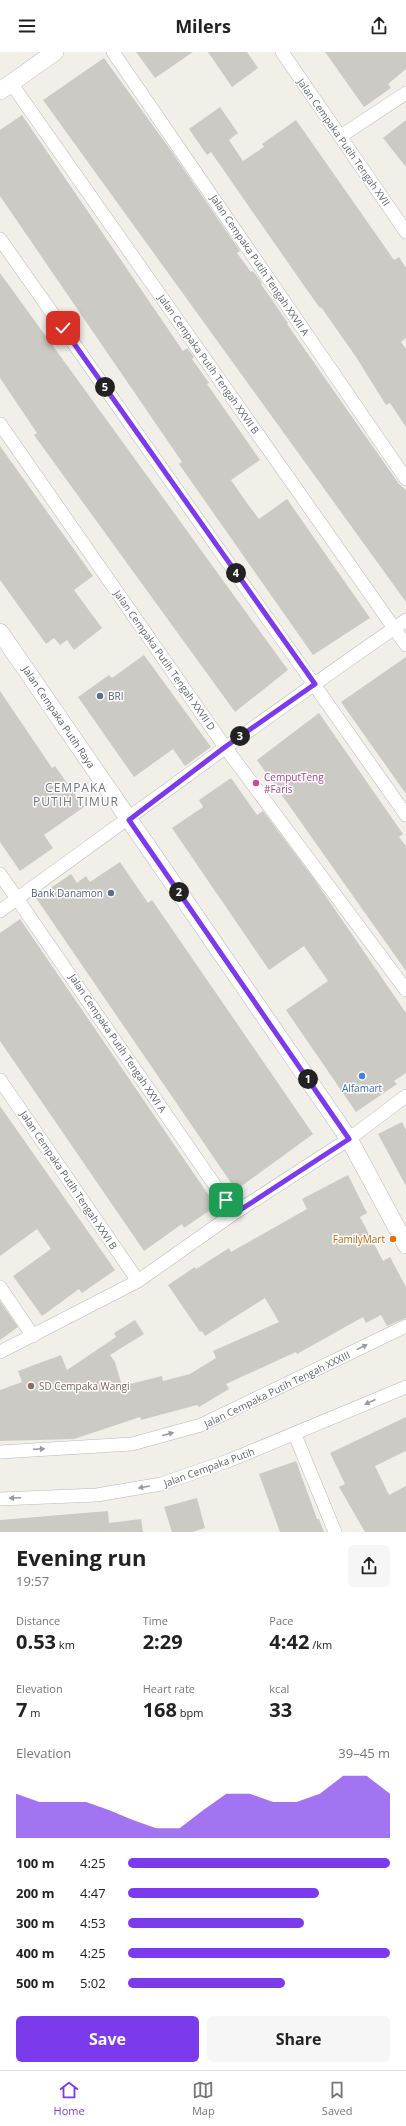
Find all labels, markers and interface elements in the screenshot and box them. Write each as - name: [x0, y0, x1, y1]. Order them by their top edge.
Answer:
- text: Milers: [175, 14, 231, 38]
- icon: menu: [16, 15, 38, 37]
- icon: share: [368, 15, 390, 37]
- street label: Jalan Cempaka Putih Tengah XVII: [294, 75, 393, 209]
- street label: Jalan Cempaka Putih Tengah XXVII A: [207, 191, 313, 339]
- street label: Jalan Cempaka Putih Tengah XXVII B: [155, 291, 263, 437]
- pin: [46, 311, 80, 345]
- icon: check: [52, 317, 74, 339]
- pin: 5: [95, 377, 115, 397]
- text: 5: [102, 379, 108, 394]
- pin: 4: [226, 563, 246, 583]
- text: 4: [233, 565, 239, 580]
- street label: Jalan Cempaka Putih Tengah XXVII D: [110, 586, 219, 733]
- street label: Jalan Cempaka Putih Raya: [19, 662, 99, 771]
- place label: BRI: [108, 689, 123, 703]
- marker: BRI: [95, 691, 105, 701]
- pin: 3: [230, 726, 250, 746]
- text: 3: [237, 728, 243, 743]
- place label: CemputTeng #Faris: [264, 770, 324, 796]
- marker: CemputTeng #Faris: [251, 778, 261, 788]
- district label: CEMPAKA PUTIH TIMUR: [33, 779, 119, 810]
- pin: 2: [169, 882, 189, 902]
- text: 2: [176, 884, 182, 899]
- place label: Bank Danamon: [31, 886, 103, 900]
- marker: Bank Danamon: [106, 888, 116, 898]
- street label: Jalan Cempaka Putih Tengah XXVI A: [66, 970, 170, 1116]
- pin: 1: [298, 1069, 318, 1089]
- text: 1: [305, 1071, 311, 1086]
- marker: Alfamart: [357, 1071, 367, 1081]
- place label: Alfamart: [342, 1081, 383, 1095]
- street label: Jalan Cempaka Putih Tengah XXVI B: [17, 1107, 121, 1252]
- pin: [209, 1183, 243, 1217]
- icon: arrive: [215, 1189, 237, 1211]
- place label: FamilyMart: [333, 1232, 385, 1246]
- marker: FamilyMart: [388, 1234, 398, 1244]
- one-way arrow: [357, 1344, 368, 1350]
- street label: Jalan Cempaka Putih Tengah XXXIII: [201, 1347, 352, 1431]
- place label: SD Cempaka Wangi: [39, 1379, 129, 1393]
- marker: SD Cempaka Wangi: [26, 1381, 36, 1391]
- one-way arrow: [363, 1399, 375, 1405]
- one-way arrow: [162, 1431, 174, 1437]
- street label: Jalan Cempaka Putih: [161, 1444, 256, 1490]
- one-way arrow: [33, 1446, 45, 1453]
- one-way arrow: [138, 1484, 150, 1490]
- one-way arrow: [8, 1495, 21, 1501]
- text: Evening run: [16, 1542, 147, 1572]
- button: share: [348, 1545, 390, 1587]
- text: 19:57: [16, 1572, 49, 1590]
- text: Distance: [16, 1613, 60, 1628]
- text: Time: [143, 1613, 168, 1628]
- text: Pace: [269, 1613, 294, 1628]
- text: 0.53: [16, 1628, 56, 1655]
- text: 2:29: [143, 1628, 183, 1655]
- text: 4:42: [269, 1628, 309, 1655]
- text: km: [56, 1637, 75, 1652]
- text: /km: [309, 1637, 332, 1652]
- text: Elevation: [16, 1681, 63, 1696]
- text: Heart rate: [143, 1681, 195, 1696]
- text: kcal: [269, 1681, 289, 1696]
- text: 7: [16, 1696, 27, 1723]
- text: 168: [143, 1696, 177, 1723]
- text: 33: [269, 1696, 292, 1723]
- text: m: [27, 1705, 40, 1720]
- text: bpm: [177, 1705, 203, 1720]
- text: Elevation: [16, 1744, 71, 1762]
- text: 39–45 m: [338, 1744, 390, 1762]
- text: 100 m: [16, 1854, 54, 1872]
- text: 4:25: [80, 1854, 106, 1872]
- text: 200 m: [16, 1884, 54, 1902]
- text: 4:47: [80, 1884, 106, 1902]
- text: 300 m: [16, 1914, 54, 1932]
- text: 4:53: [80, 1914, 106, 1932]
- text: 400 m: [16, 1944, 54, 1962]
- text: 4:25: [80, 1944, 106, 1962]
- text: 500 m: [16, 1974, 54, 1992]
- text: 5:02: [80, 1974, 106, 1992]
- button: Save: [16, 2016, 199, 2062]
- button: Share: [207, 2016, 390, 2062]
- tab: Home: [54, 2079, 85, 2118]
- tab: Map: [192, 2079, 215, 2118]
- tab: Saved: [322, 2079, 352, 2118]

